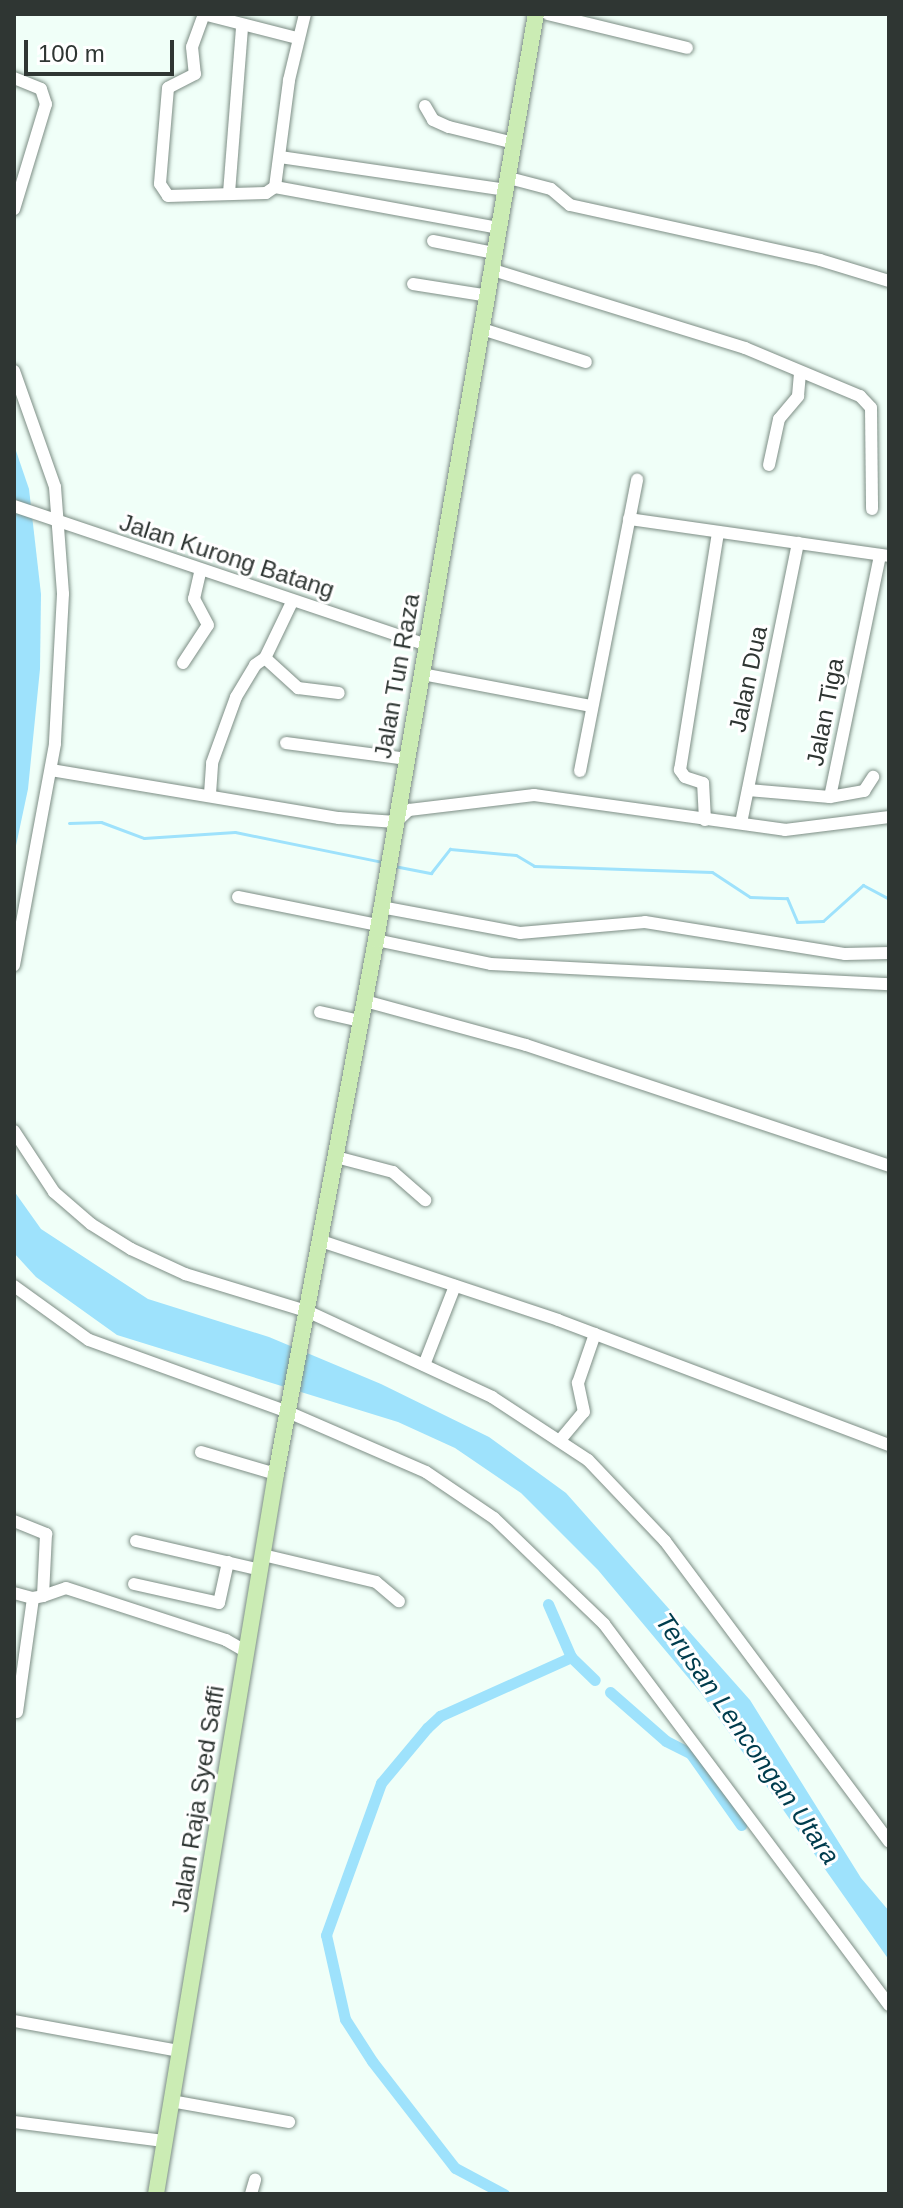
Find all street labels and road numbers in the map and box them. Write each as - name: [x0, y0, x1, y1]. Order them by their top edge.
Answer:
- street label: Jalan Kurong Batang: [116, 508, 338, 604]
- street label: Jalan Tun Raza: [368, 591, 426, 761]
- street label: Jalan Dua: [723, 623, 773, 735]
- street label: Jalan Tiga: [800, 655, 850, 769]
- street label: Jalan Raja Syed Saffi: [166, 1684, 230, 1914]

